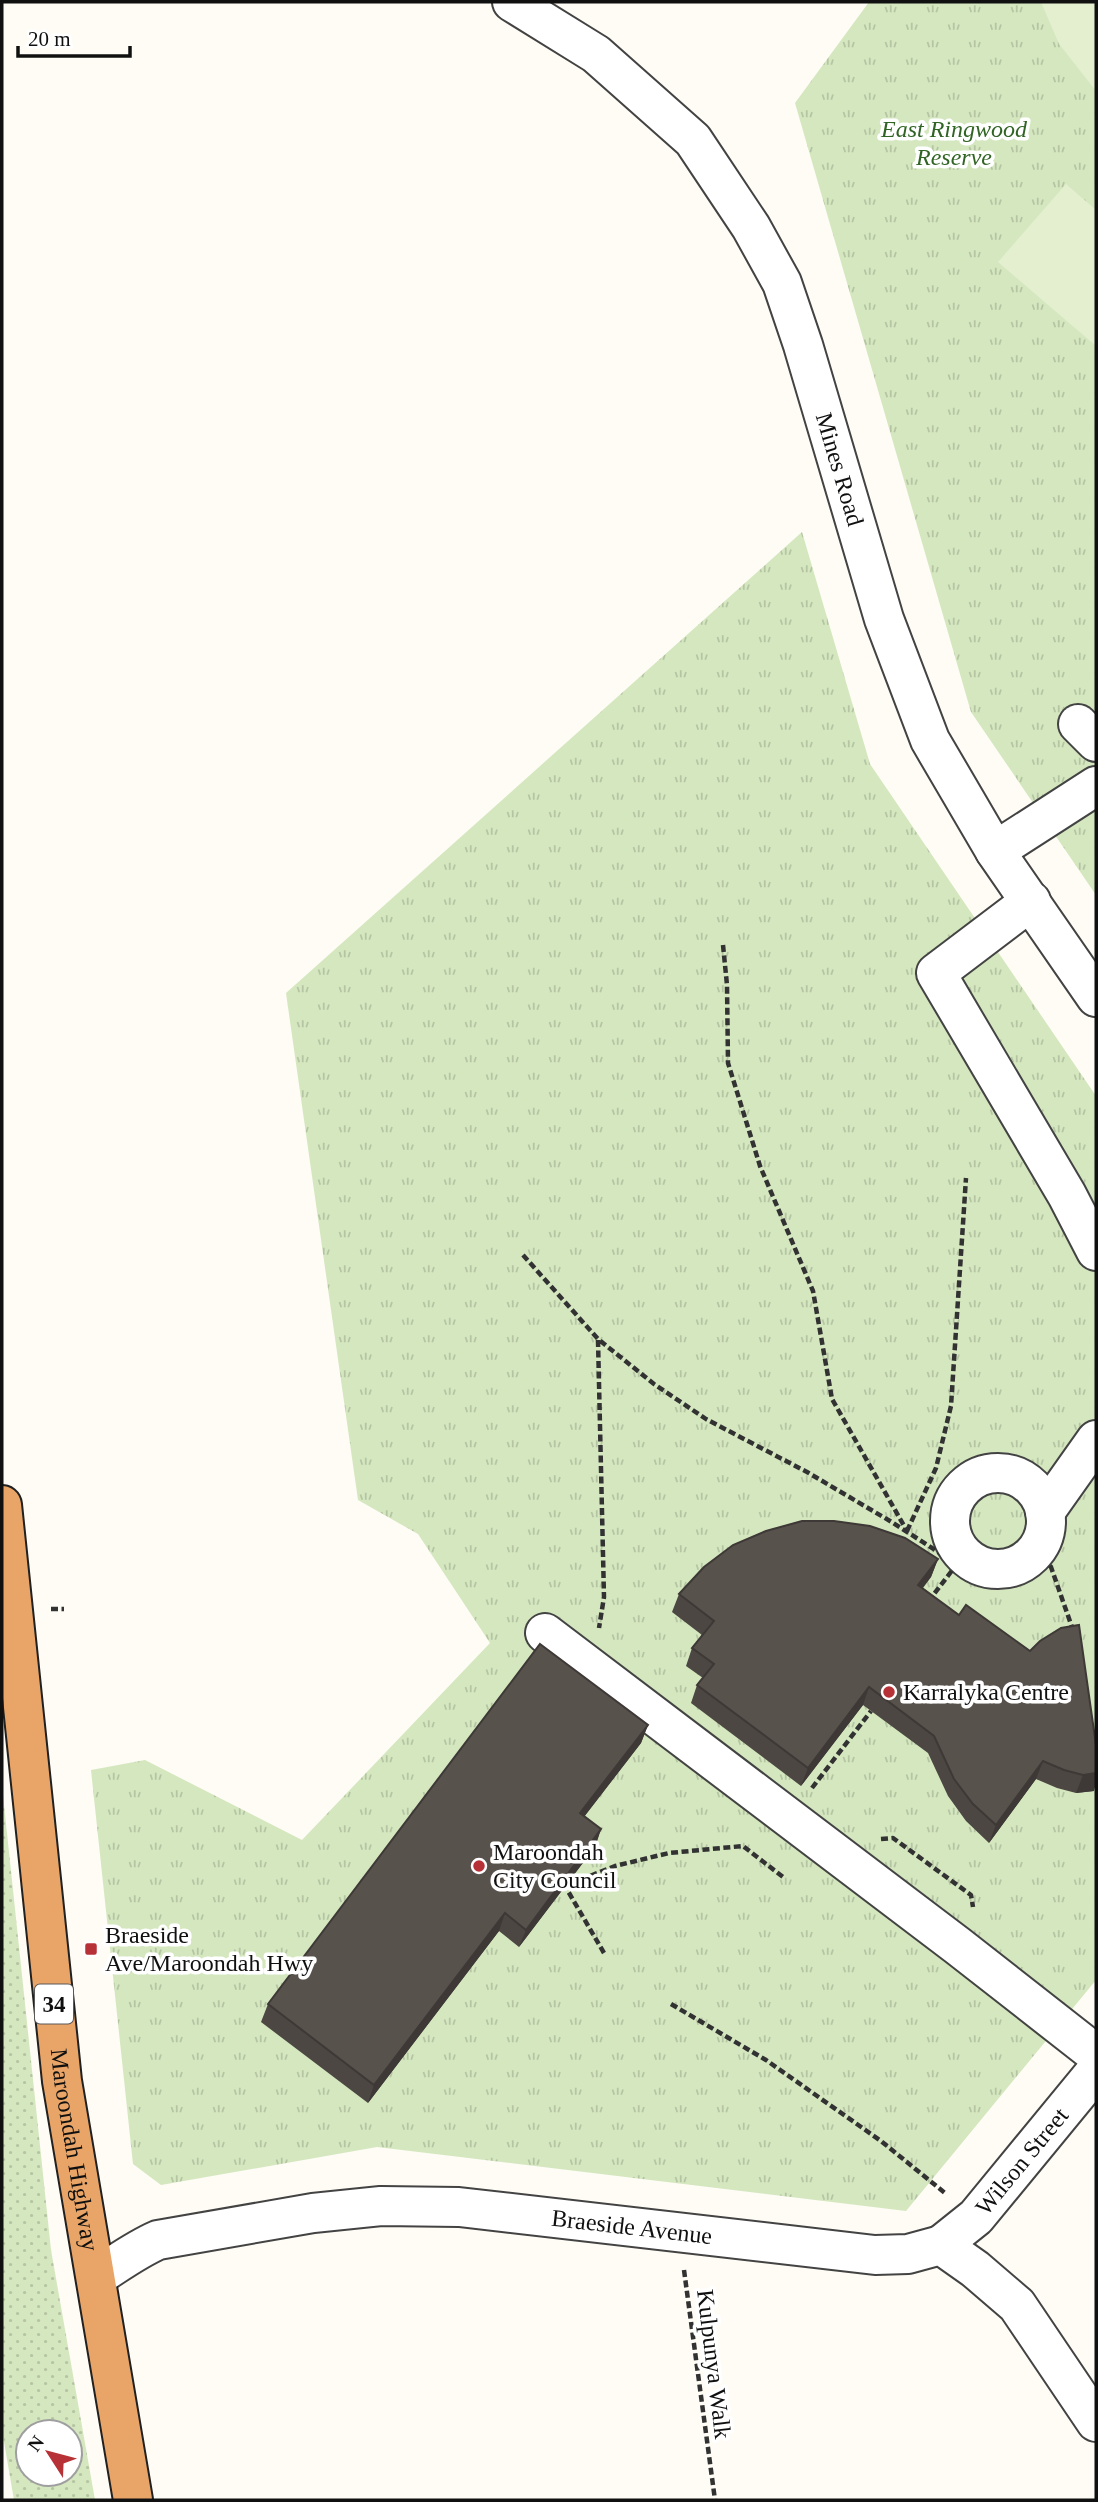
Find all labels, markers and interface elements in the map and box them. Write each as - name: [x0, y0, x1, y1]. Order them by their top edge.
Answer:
- scale bar: [18, 14, 130, 58]
- text: 20 m: [28, 27, 71, 51]
- park label: East Ringwood Reserve: [880, 116, 1028, 170]
- street label: Mines Road: [811, 410, 869, 529]
- place label: Karralyka Centre: [903, 1679, 1069, 1705]
- marker: Karralyka Centre: [881, 1684, 897, 1700]
- place label: Maroondah City Council: [493, 1839, 617, 1893]
- marker: Maroondah City Council: [471, 1858, 487, 1874]
- place label: Braeside Ave/Maroondah Hwy: [105, 1922, 313, 1976]
- marker: Braeside Ave/Maroondah Hwy: [83, 1941, 99, 1957]
- road number: 34: [35, 1984, 73, 2024]
- street label: Maroondah Highway: [46, 2047, 104, 2253]
- street label: Wilson Street: [970, 2102, 1073, 2220]
- street label: Braeside Avenue: [550, 2205, 714, 2249]
- street label: Kulpunya Walk: [692, 2288, 736, 2440]
- north arrow: [14, 2418, 84, 2488]
- text: N: [23, 2431, 48, 2455]

